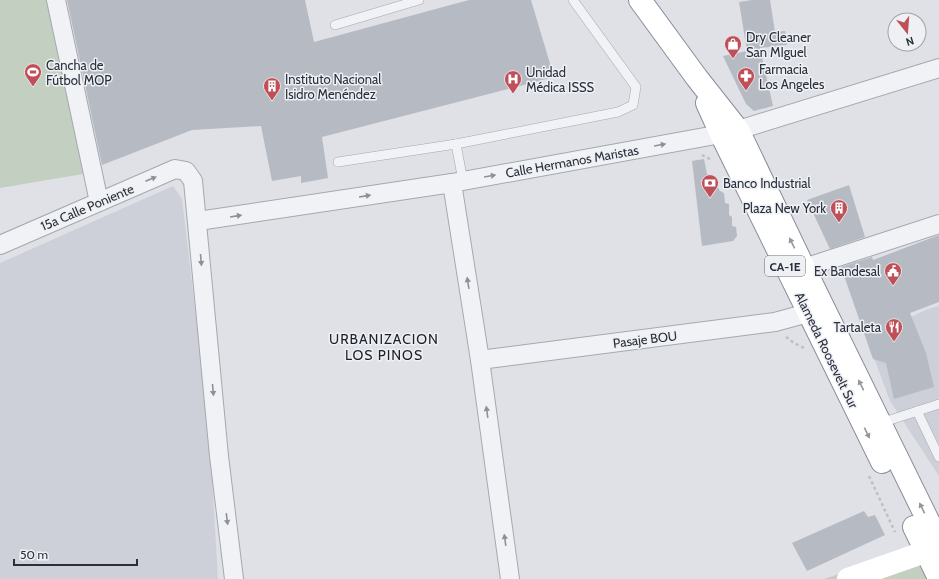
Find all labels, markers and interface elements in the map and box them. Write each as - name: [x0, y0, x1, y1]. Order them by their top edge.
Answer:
- north arrow: [887, 12, 927, 52]
- place label: Dry Cleaner San MIguel: [746, 29, 812, 60]
- shop icon: Dry Cleaner San MIguel: [723, 34, 743, 59]
- text: N: [904, 34, 916, 49]
- place label: Cancha de Fútbol MOP: [46, 57, 112, 88]
- place label: Farmacia Los Angeles: [759, 61, 825, 92]
- sports icon: Cancha de Fútbol MOP: [23, 62, 43, 87]
- place label: Unidad Médica ISSS: [526, 64, 595, 95]
- pharmacy icon: Farmacia Los Angeles: [736, 66, 756, 91]
- hospital icon: Unidad Médica ISSS: [503, 69, 523, 94]
- place label: Instituto Nacional Isidro Menéndez: [285, 71, 381, 102]
- building icon: Instituto Nacional Isidro Menéndez: [262, 76, 282, 101]
- street label: Calle Hermanos Maristas: [504, 141, 640, 181]
- one-way arrow: [653, 142, 666, 148]
- one-way arrow: [484, 172, 496, 178]
- bank icon: Banco Industrial: [700, 173, 720, 198]
- place label: Banco Industrial: [723, 175, 811, 191]
- one-way arrow: [146, 176, 158, 182]
- street label: 15a Calle Poniente: [38, 180, 136, 234]
- one-way arrow: [359, 193, 371, 199]
- building icon: Plaza New York: [829, 198, 849, 223]
- place label: Plaza New York: [743, 200, 826, 216]
- one-way arrow: [230, 213, 242, 219]
- one-way arrow: [789, 237, 795, 248]
- one-way arrow: [198, 254, 204, 266]
- road number: CA-1E: [765, 256, 805, 276]
- public building icon: Ex Bandesal: [883, 261, 903, 286]
- place label: Ex Bandesal: [814, 263, 880, 279]
- one-way arrow: [465, 277, 471, 289]
- street label: Alameda Roosevelt Sur: [792, 289, 862, 411]
- restaurant icon: Tartaleta: [884, 317, 904, 342]
- place label: Tartaleta: [834, 319, 882, 335]
- street label: Pasaje BOU: [612, 327, 678, 352]
- district label: URBANIZACION LOS PINOS: [329, 330, 439, 364]
- one-way arrow: [858, 379, 864, 390]
- one-way arrow: [210, 384, 216, 396]
- one-way arrow: [484, 406, 490, 418]
- one-way arrow: [864, 427, 870, 438]
- one-way arrow: [919, 502, 925, 514]
- one-way arrow: [224, 513, 230, 525]
- one-way arrow: [502, 534, 508, 546]
- scale bar: [14, 541, 137, 567]
- text: 50 m: [20, 547, 48, 562]

